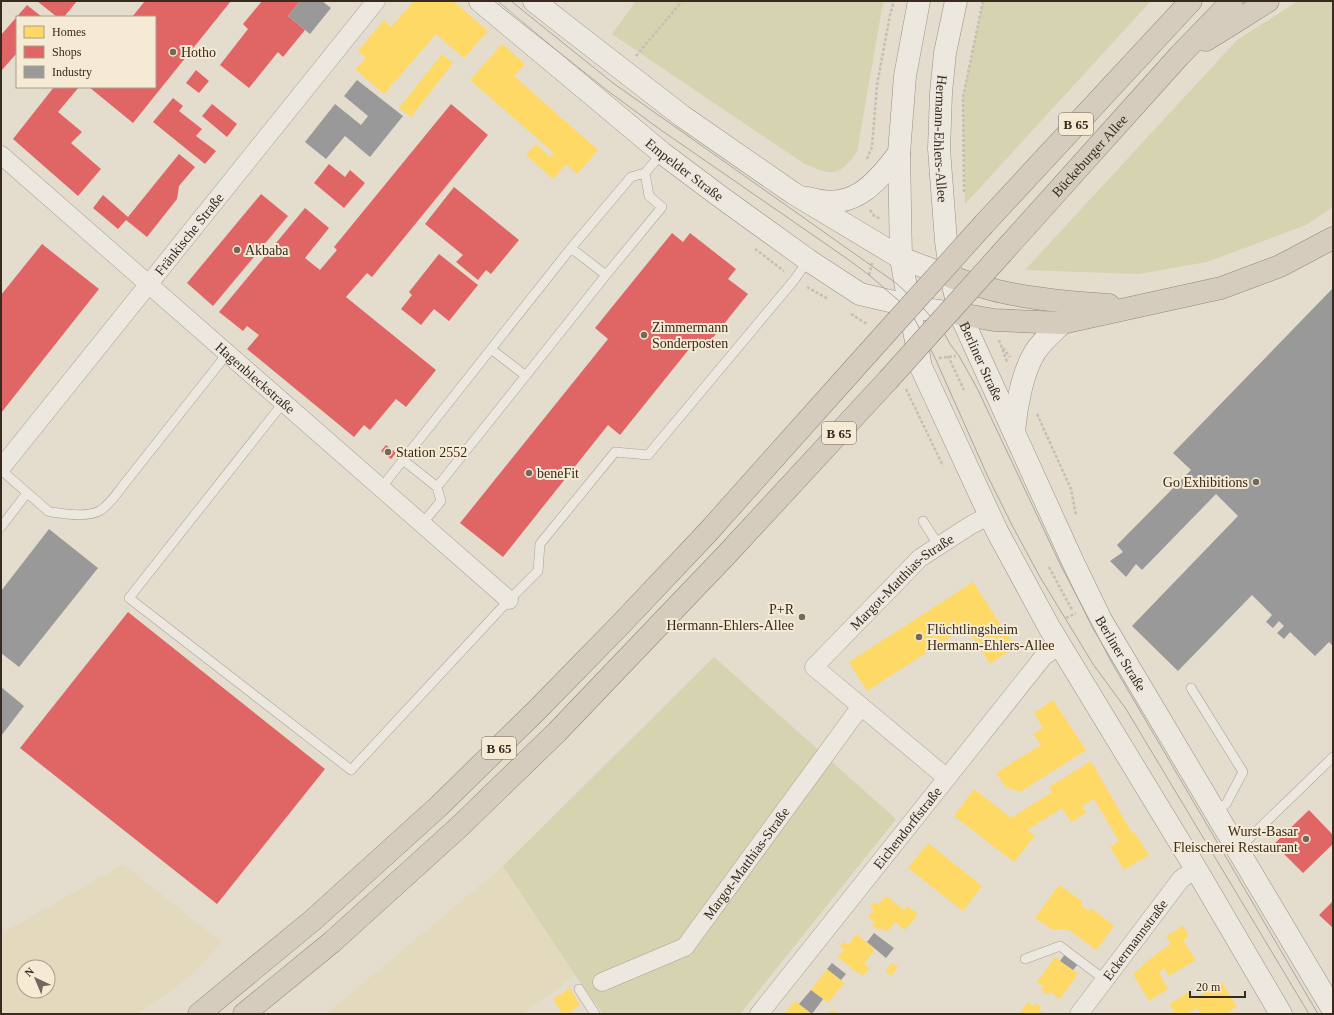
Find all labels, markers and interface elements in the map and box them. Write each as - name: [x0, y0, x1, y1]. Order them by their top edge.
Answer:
- legend: [16, 16, 156, 88]
- text: Homes: [52, 25, 86, 39]
- text: Shops: [52, 45, 82, 59]
- place label: Hotho: [181, 45, 216, 60]
- marker: Hotho: [168, 47, 178, 57]
- text: Industry: [52, 65, 92, 79]
- street label: Hermann-Ehlers-Allee: [931, 74, 950, 203]
- street label: Bückeburger Allee: [1049, 112, 1131, 200]
- road number: B 65: [1059, 113, 1093, 135]
- street label: Empelder Straße: [642, 135, 726, 204]
- street label: Fränkische Straße: [152, 190, 227, 278]
- place label: Akbaba: [245, 243, 289, 258]
- marker: Akbaba: [232, 245, 242, 255]
- place label: Zimmermann Sonderposten: [652, 320, 728, 351]
- street label: Berliner Straße: [957, 320, 1006, 403]
- marker: Zimmermann Sonderposten: [639, 330, 649, 340]
- street label: Hagenbleckstraße: [212, 339, 298, 417]
- road number: B 65: [822, 422, 856, 444]
- place label: Station 2552: [396, 445, 467, 460]
- marker: Station 2552: [383, 447, 393, 457]
- place label: beneFit: [537, 466, 579, 481]
- marker: beneFit: [524, 468, 534, 478]
- place label: Go Exhibitions: [1163, 475, 1248, 490]
- marker: Go Exhibitions: [1251, 477, 1261, 487]
- street label: Margot-Matthias-Straße: [847, 531, 956, 633]
- place label: P+R Hermann-Ehlers-Allee: [667, 602, 795, 633]
- marker: P+R Hermann-Ehlers-Allee: [797, 612, 807, 622]
- street label: Berliner Straße: [1092, 613, 1149, 694]
- place label: Flüchtlingsheim Hermann-Ehlers-Allee: [927, 622, 1055, 653]
- marker: Flüchtlingsheim Hermann-Ehlers-Allee: [914, 632, 924, 642]
- road number: B 65: [482, 737, 516, 759]
- street label: Eichendorffstraße: [871, 784, 945, 872]
- street label: Margot-Matthias-Straße: [701, 804, 793, 922]
- place label: Wurst-Basar Fleischerei Restaurant: [1173, 824, 1298, 855]
- marker: Wurst-Basar Fleischerei Restaurant: [1301, 834, 1311, 844]
- street label: Eckermannstraße: [1100, 897, 1171, 983]
- north arrow: [16, 959, 56, 999]
- text: N: [22, 965, 36, 979]
- scale bar: [1190, 973, 1245, 999]
- text: 20 m: [1196, 980, 1221, 994]

